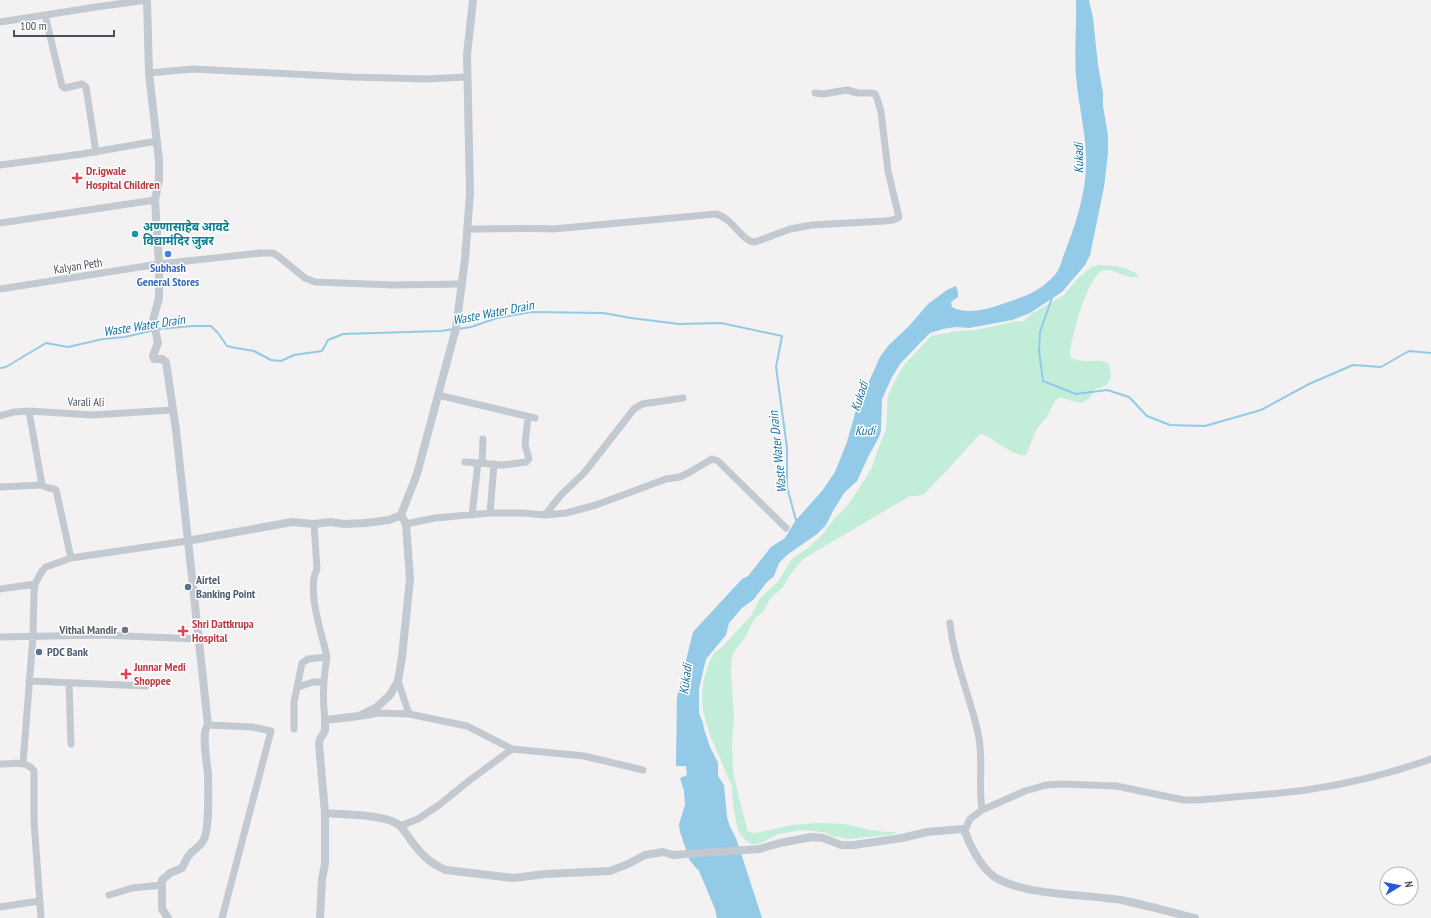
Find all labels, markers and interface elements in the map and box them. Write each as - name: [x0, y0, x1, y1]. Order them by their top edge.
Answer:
- scale bar: [14, 12, 114, 38]
- text: 100 m: [20, 18, 47, 33]
- water label: Kukadi: [1070, 140, 1087, 173]
- place label: Dr.igwale Hospital Children: [86, 163, 160, 192]
- marker: Dr.igwale Hospital Children: [71, 172, 83, 184]
- place label: अण्णासाहेब आवटे विद्यामंदिर जुन्नर: [143, 219, 230, 250]
- marker: अण्णासाहेब आवटे विद्यामंदिर जुन्नर: [130, 229, 140, 239]
- marker: Subhash General Stores: [163, 249, 173, 259]
- street label: Kalyan Peth: [53, 254, 103, 277]
- place label: Subhash General Stores: [137, 260, 199, 289]
- water label: Waste Water Drain: [451, 296, 536, 329]
- water label: Waste Water Drain: [102, 310, 187, 340]
- water label: Kukadi: [847, 377, 873, 413]
- street label: Varali Ali: [67, 394, 104, 409]
- water label: Waste Water Drain: [765, 409, 790, 494]
- water label: Kudi: [855, 422, 877, 439]
- place label: Airtel Banking Point: [195, 572, 256, 601]
- marker: Airtel Banking Point: [183, 582, 193, 592]
- place label: Shri Dattkrupa Hospital: [192, 616, 254, 645]
- place label: Vithal Mandir: [58, 622, 117, 637]
- marker: Vithal Mandir: [120, 625, 130, 635]
- marker: Shri Dattkrupa Hospital: [177, 625, 189, 637]
- place label: PDC Bank: [47, 644, 88, 659]
- marker: PDC Bank: [34, 647, 44, 657]
- place label: Junnar Medi Shoppee: [133, 659, 186, 688]
- water label: Kukadi: [675, 661, 696, 695]
- marker: Junnar Medi Shoppee: [121, 669, 131, 679]
- north arrow: [1379, 866, 1419, 906]
- text: N: [1401, 880, 1416, 888]

